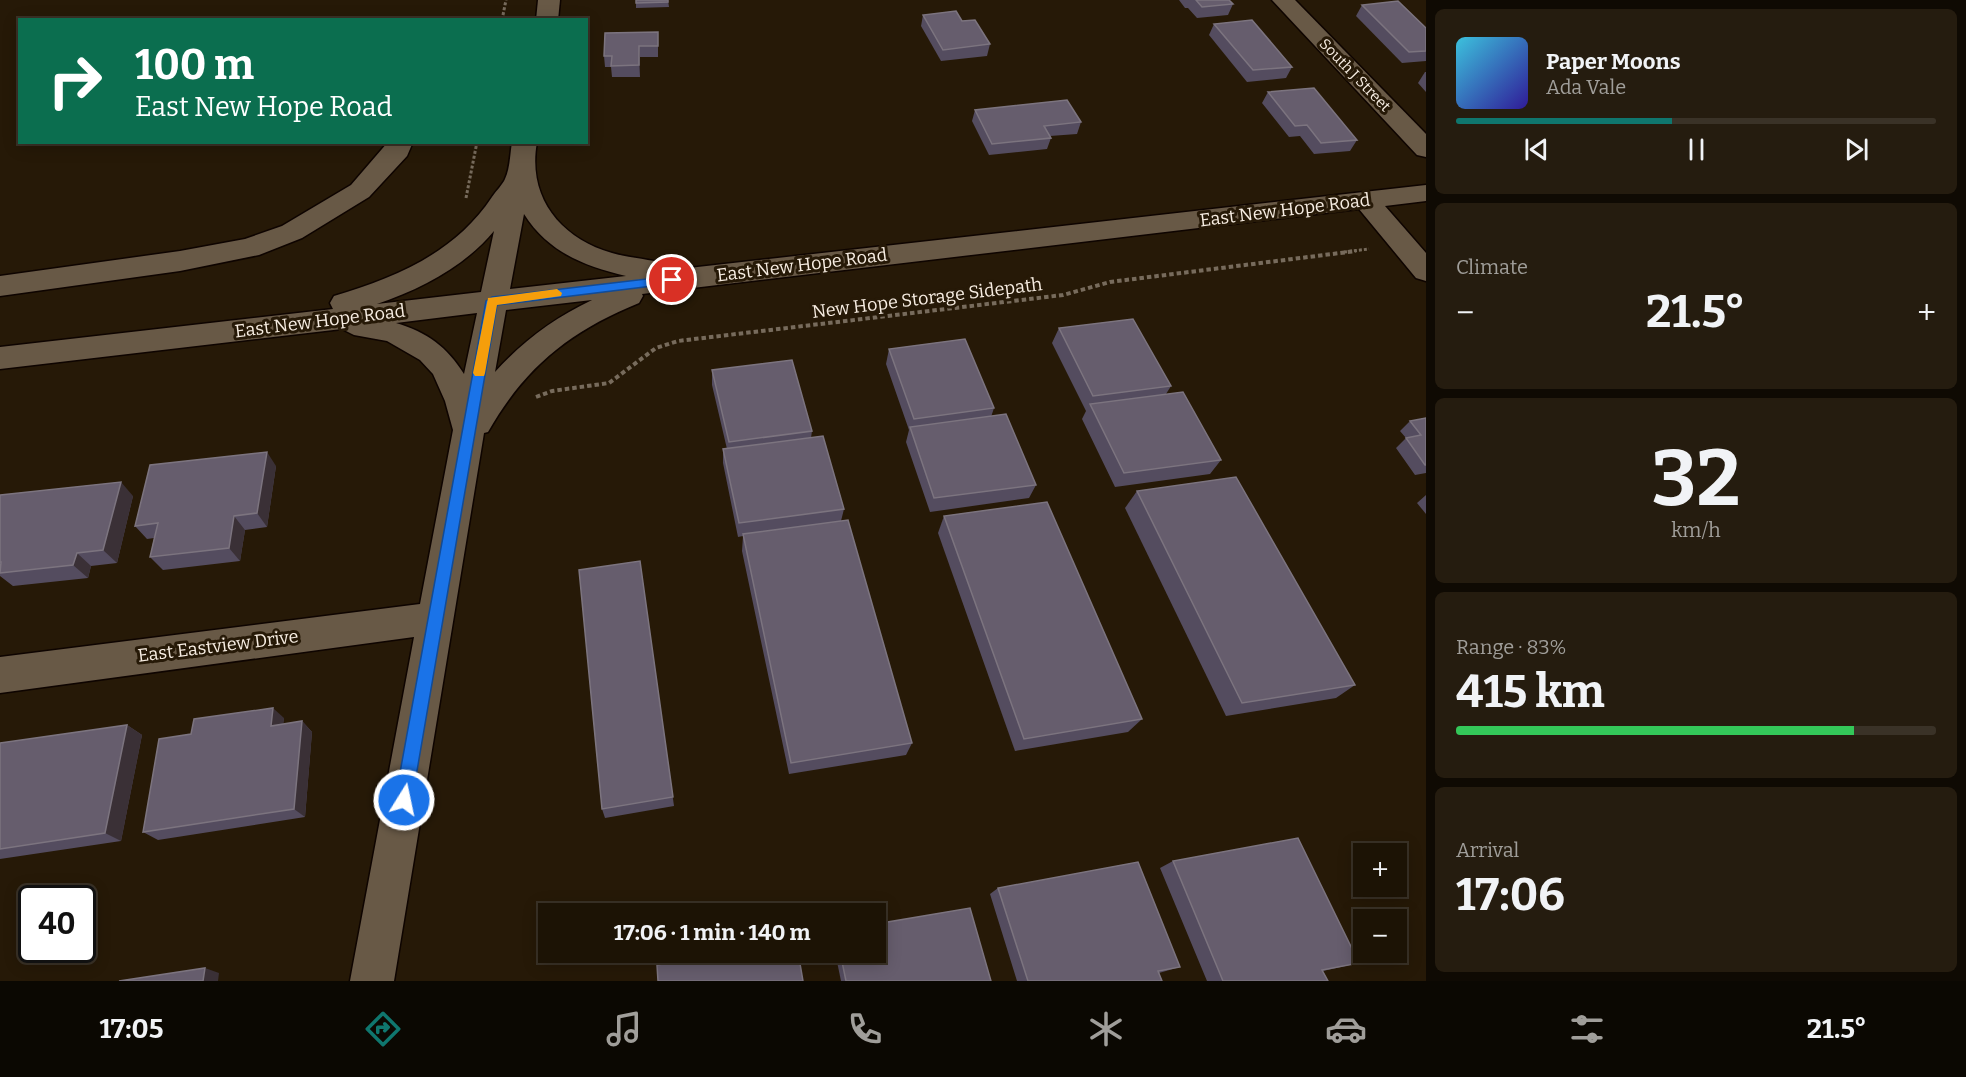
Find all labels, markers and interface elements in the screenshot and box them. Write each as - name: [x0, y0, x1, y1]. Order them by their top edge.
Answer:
- street label: South J Street: [1316, 35, 1395, 116]
- text: 100 m: [135, 40, 254, 90]
- icon: right: [36, 42, 114, 120]
- text: Paper Moons: [1546, 48, 1681, 75]
- text: Ada Vale: [1546, 75, 1626, 99]
- text: East New Hope Road: [135, 91, 393, 123]
- icon: previous: [1520, 133, 1553, 166]
- icon: pause: [1680, 133, 1713, 166]
- icon: next: [1840, 133, 1873, 166]
- street label: East New Hope Road: [1198, 189, 1372, 231]
- street label: East New Hope Road: [715, 244, 889, 286]
- pin: [646, 254, 697, 305]
- text: Climate: [1456, 255, 1528, 279]
- icon: arrive: [655, 263, 688, 296]
- street label: New Hope Storage Sidepath: [811, 273, 1043, 323]
- text: 21.5°: [1646, 285, 1745, 339]
- text: −: [1456, 293, 1474, 333]
- text: +: [1917, 293, 1936, 333]
- street label: East New Hope Road: [233, 300, 407, 342]
- text: 32: [1652, 432, 1740, 526]
- text: km/h: [1671, 518, 1721, 542]
- street label: East Eastview Drive: [136, 625, 300, 667]
- text: Range · 83%: [1456, 635, 1566, 659]
- text: 415 km: [1456, 665, 1605, 719]
- position arrow: [372, 768, 436, 832]
- text: Arrival: [1456, 838, 1519, 862]
- map controls: [1353, 843, 1407, 963]
- button: +: [1353, 843, 1407, 897]
- text: 17:06: [1456, 868, 1565, 922]
- speed limit sign: 40: [18, 885, 96, 963]
- button: −: [1353, 909, 1407, 963]
- text: 17:06 · 1 min · 140 m: [614, 919, 810, 946]
- icon: directions: [362, 1008, 404, 1050]
- icon: music: [603, 1008, 645, 1050]
- icon: phone: [844, 1008, 886, 1050]
- icon: climate: [1085, 1008, 1127, 1050]
- icon: car: [1325, 1008, 1367, 1050]
- icon: filters: [1566, 1008, 1608, 1050]
- text: 17:05: [99, 1013, 164, 1045]
- text: 21.5°: [1807, 1013, 1867, 1045]

